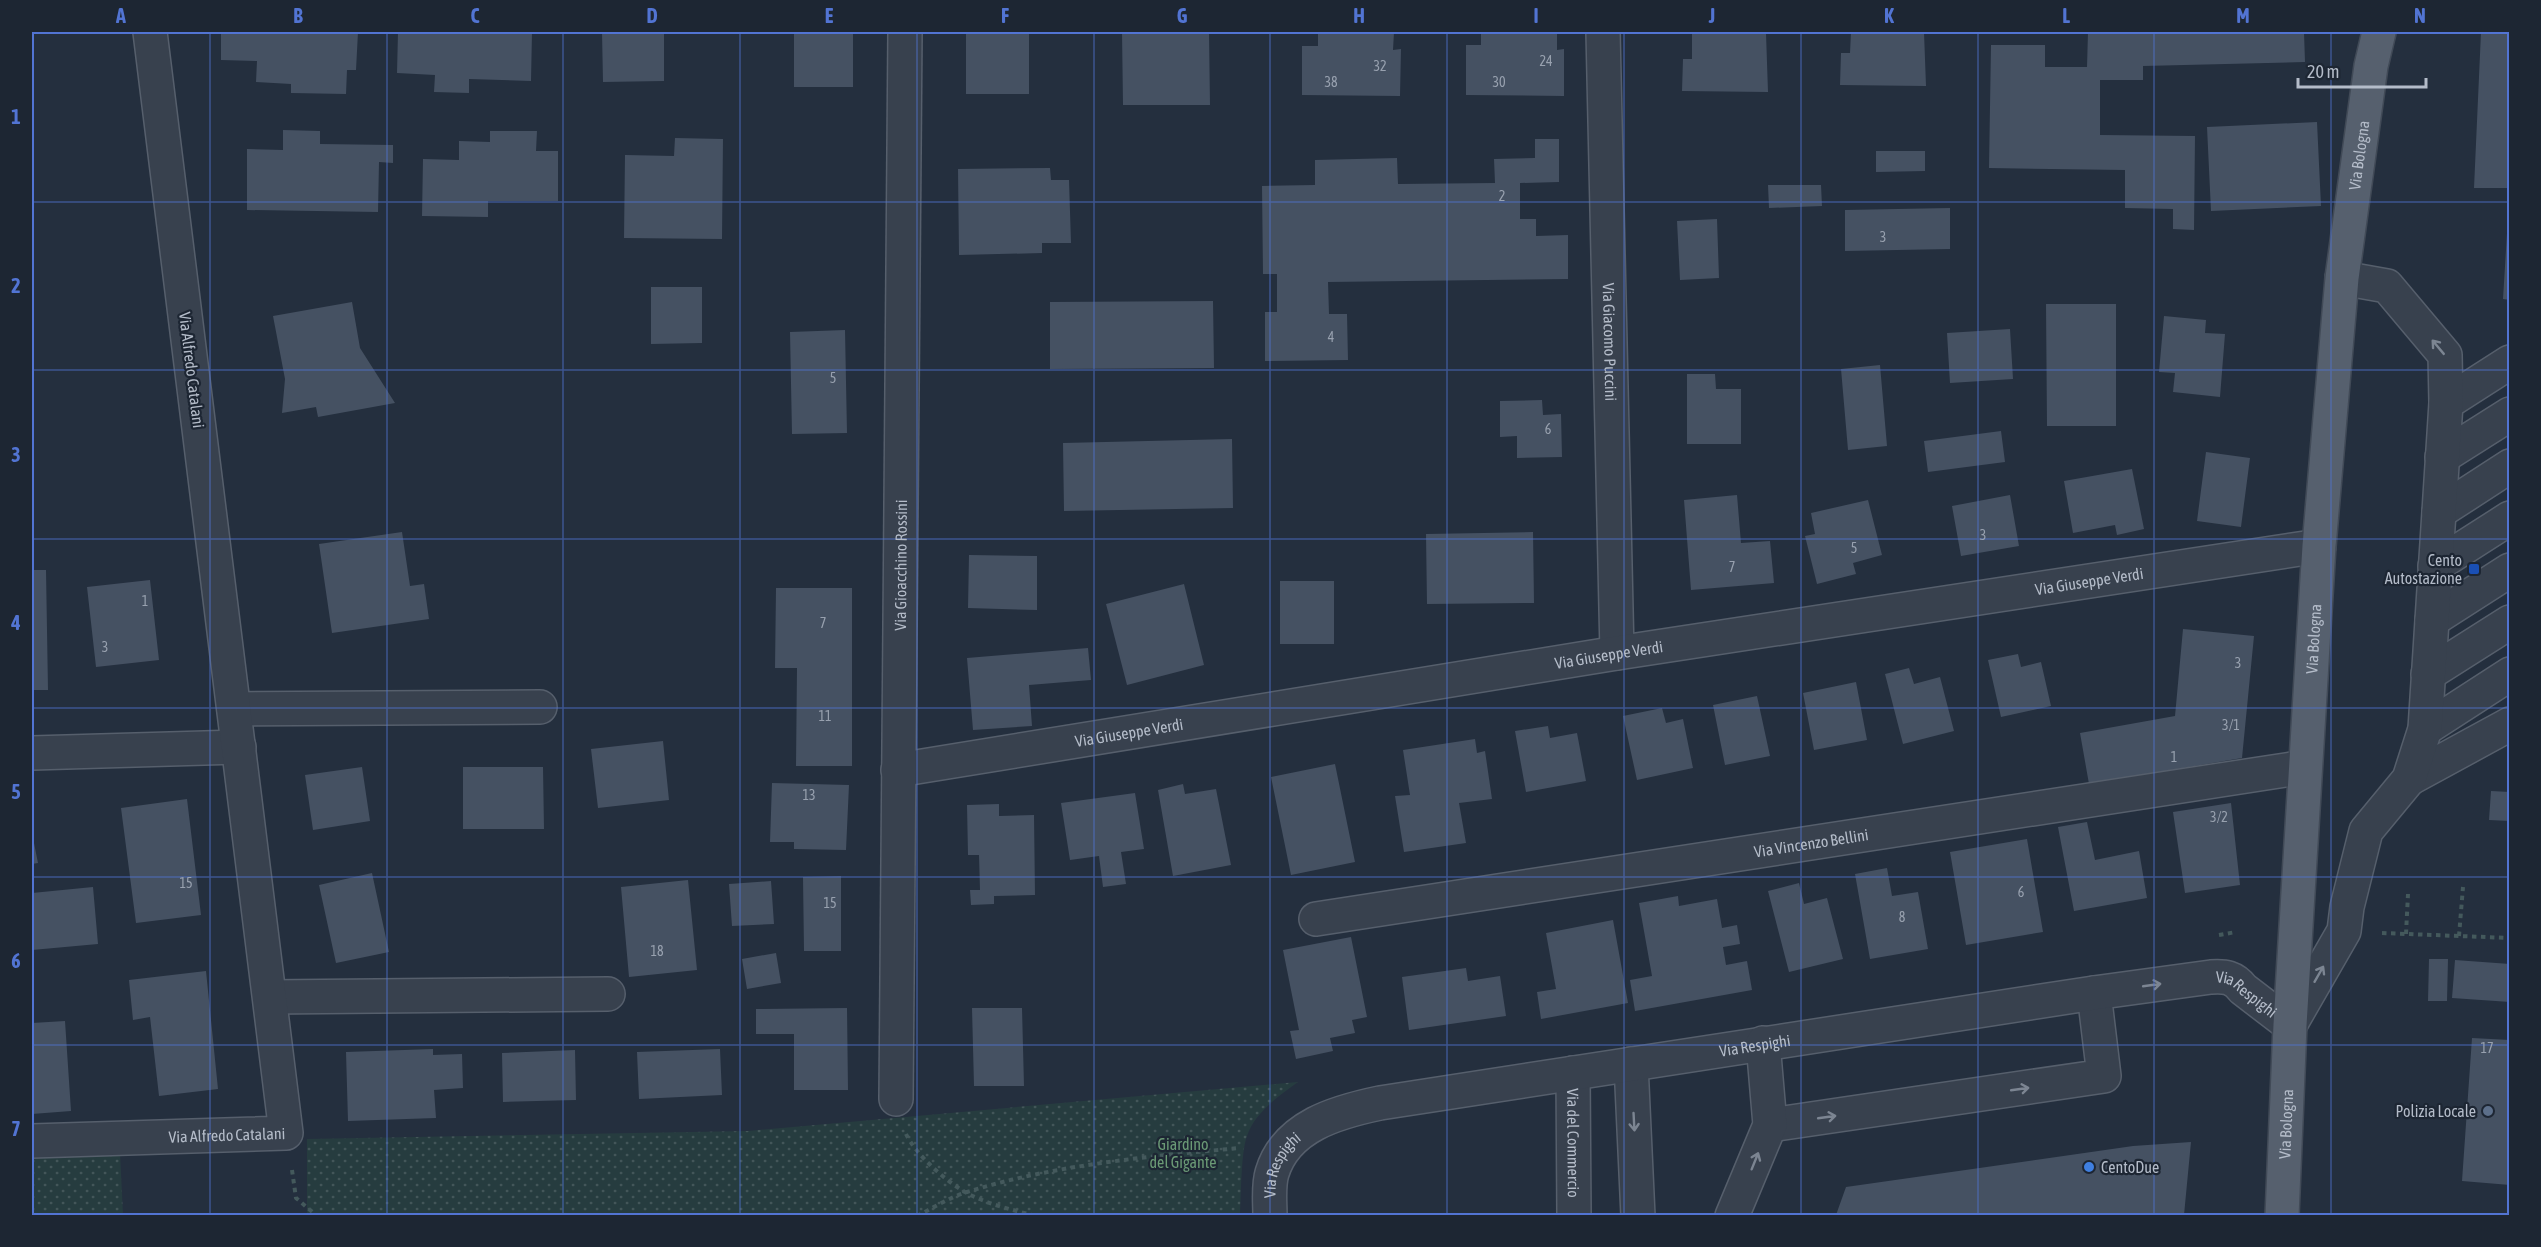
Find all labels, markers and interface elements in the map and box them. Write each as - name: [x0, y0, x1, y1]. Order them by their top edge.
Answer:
- text: A: [115, 4, 126, 27]
- text: B: [293, 4, 303, 27]
- text: C: [471, 4, 480, 27]
- text: D: [646, 4, 658, 27]
- text: E: [825, 4, 834, 27]
- text: F: [1001, 4, 1009, 27]
- text: G: [1177, 4, 1188, 27]
- text: H: [1353, 4, 1365, 27]
- text: I: [1533, 4, 1539, 27]
- text: J: [1708, 4, 1715, 27]
- text: K: [1884, 4, 1894, 27]
- text: L: [2062, 4, 2070, 27]
- text: M: [2236, 4, 2250, 27]
- text: N: [2414, 4, 2426, 27]
- scale bar: [2298, 51, 2426, 89]
- house number: 24: [1539, 53, 1553, 69]
- house number: 32: [1373, 58, 1387, 74]
- text: 20 m: [2307, 61, 2339, 82]
- house number: 38: [1324, 74, 1338, 90]
- house number: 30: [1492, 74, 1506, 90]
- text: 1: [11, 105, 21, 128]
- street label: Via Bologna: [2345, 119, 2372, 191]
- house number: 2: [1499, 188, 1505, 204]
- house number: 3: [1880, 229, 1886, 245]
- text: 2: [11, 274, 21, 297]
- street label: Via Giacomo Puccini: [1600, 283, 1620, 401]
- street label: Via Alfredo Catalani: [176, 311, 208, 429]
- house number: 4: [1328, 329, 1335, 345]
- one-way arrow: [2431, 340, 2445, 355]
- house number: 5: [830, 370, 836, 386]
- house number: 6: [1545, 421, 1552, 437]
- text: 3: [11, 443, 21, 466]
- street label: Via Gioacchino Rossini: [891, 499, 910, 631]
- house number: 3: [1980, 527, 1986, 543]
- house number: 5: [1851, 540, 1857, 556]
- place label: Cento Autostazione: [2385, 551, 2462, 587]
- house number: 7: [1729, 559, 1735, 575]
- marker: Cento Autostazione: [2467, 562, 2481, 576]
- street label: Via Giuseppe Verdi: [2034, 564, 2144, 598]
- house number: 1: [142, 593, 148, 609]
- street label: Via Bologna: [2302, 603, 2325, 674]
- text: 4: [10, 611, 21, 634]
- house number: 7: [820, 615, 826, 631]
- street label: Via Giuseppe Verdi: [1553, 637, 1664, 672]
- house number: 3: [102, 639, 108, 655]
- house number: 3: [2235, 655, 2241, 671]
- house number: 11: [818, 708, 832, 724]
- street label: Via Giuseppe Verdi: [1074, 715, 1184, 750]
- house number: 3/1: [2222, 717, 2240, 733]
- house number: 1: [2171, 749, 2177, 765]
- text: 5: [11, 780, 21, 803]
- house number: 13: [802, 787, 816, 803]
- house number: 3/2: [2210, 809, 2228, 825]
- street label: Via Vincenzo Bellini: [1753, 825, 1870, 861]
- house number: 15: [179, 875, 193, 891]
- house number: 6: [2018, 884, 2025, 900]
- house number: 15: [823, 895, 837, 911]
- house number: 8: [1899, 909, 1906, 925]
- house number: 18: [650, 943, 664, 959]
- text: 6: [11, 949, 21, 972]
- one-way arrow: [2314, 966, 2325, 984]
- street label: Via Respighi: [2216, 968, 2281, 1021]
- one-way arrow: [2142, 979, 2162, 990]
- street label: Via Respighi: [1718, 1031, 1792, 1060]
- house number: 17: [2480, 1040, 2494, 1056]
- one-way arrow: [2010, 1083, 2030, 1094]
- street label: Via del Commercio: [1564, 1088, 1583, 1198]
- street label: Via Bologna: [2275, 1089, 2297, 1159]
- place label: Polizia Locale: [2395, 1102, 2476, 1120]
- marker: Polizia Locale: [2481, 1104, 2495, 1118]
- one-way arrow: [1817, 1111, 1837, 1122]
- one-way arrow: [1628, 1112, 1639, 1132]
- text: 7: [11, 1117, 21, 1140]
- street label: Via Alfredo Catalani: [168, 1124, 286, 1146]
- street label: Via Respighi: [1260, 1128, 1304, 1198]
- park label: Giardino del Gigante: [1150, 1135, 1216, 1172]
- one-way arrow: [1750, 1153, 1761, 1171]
- place label: CentoDue: [2101, 1158, 2159, 1176]
- marker: CentoDue: [2082, 1160, 2096, 1174]

